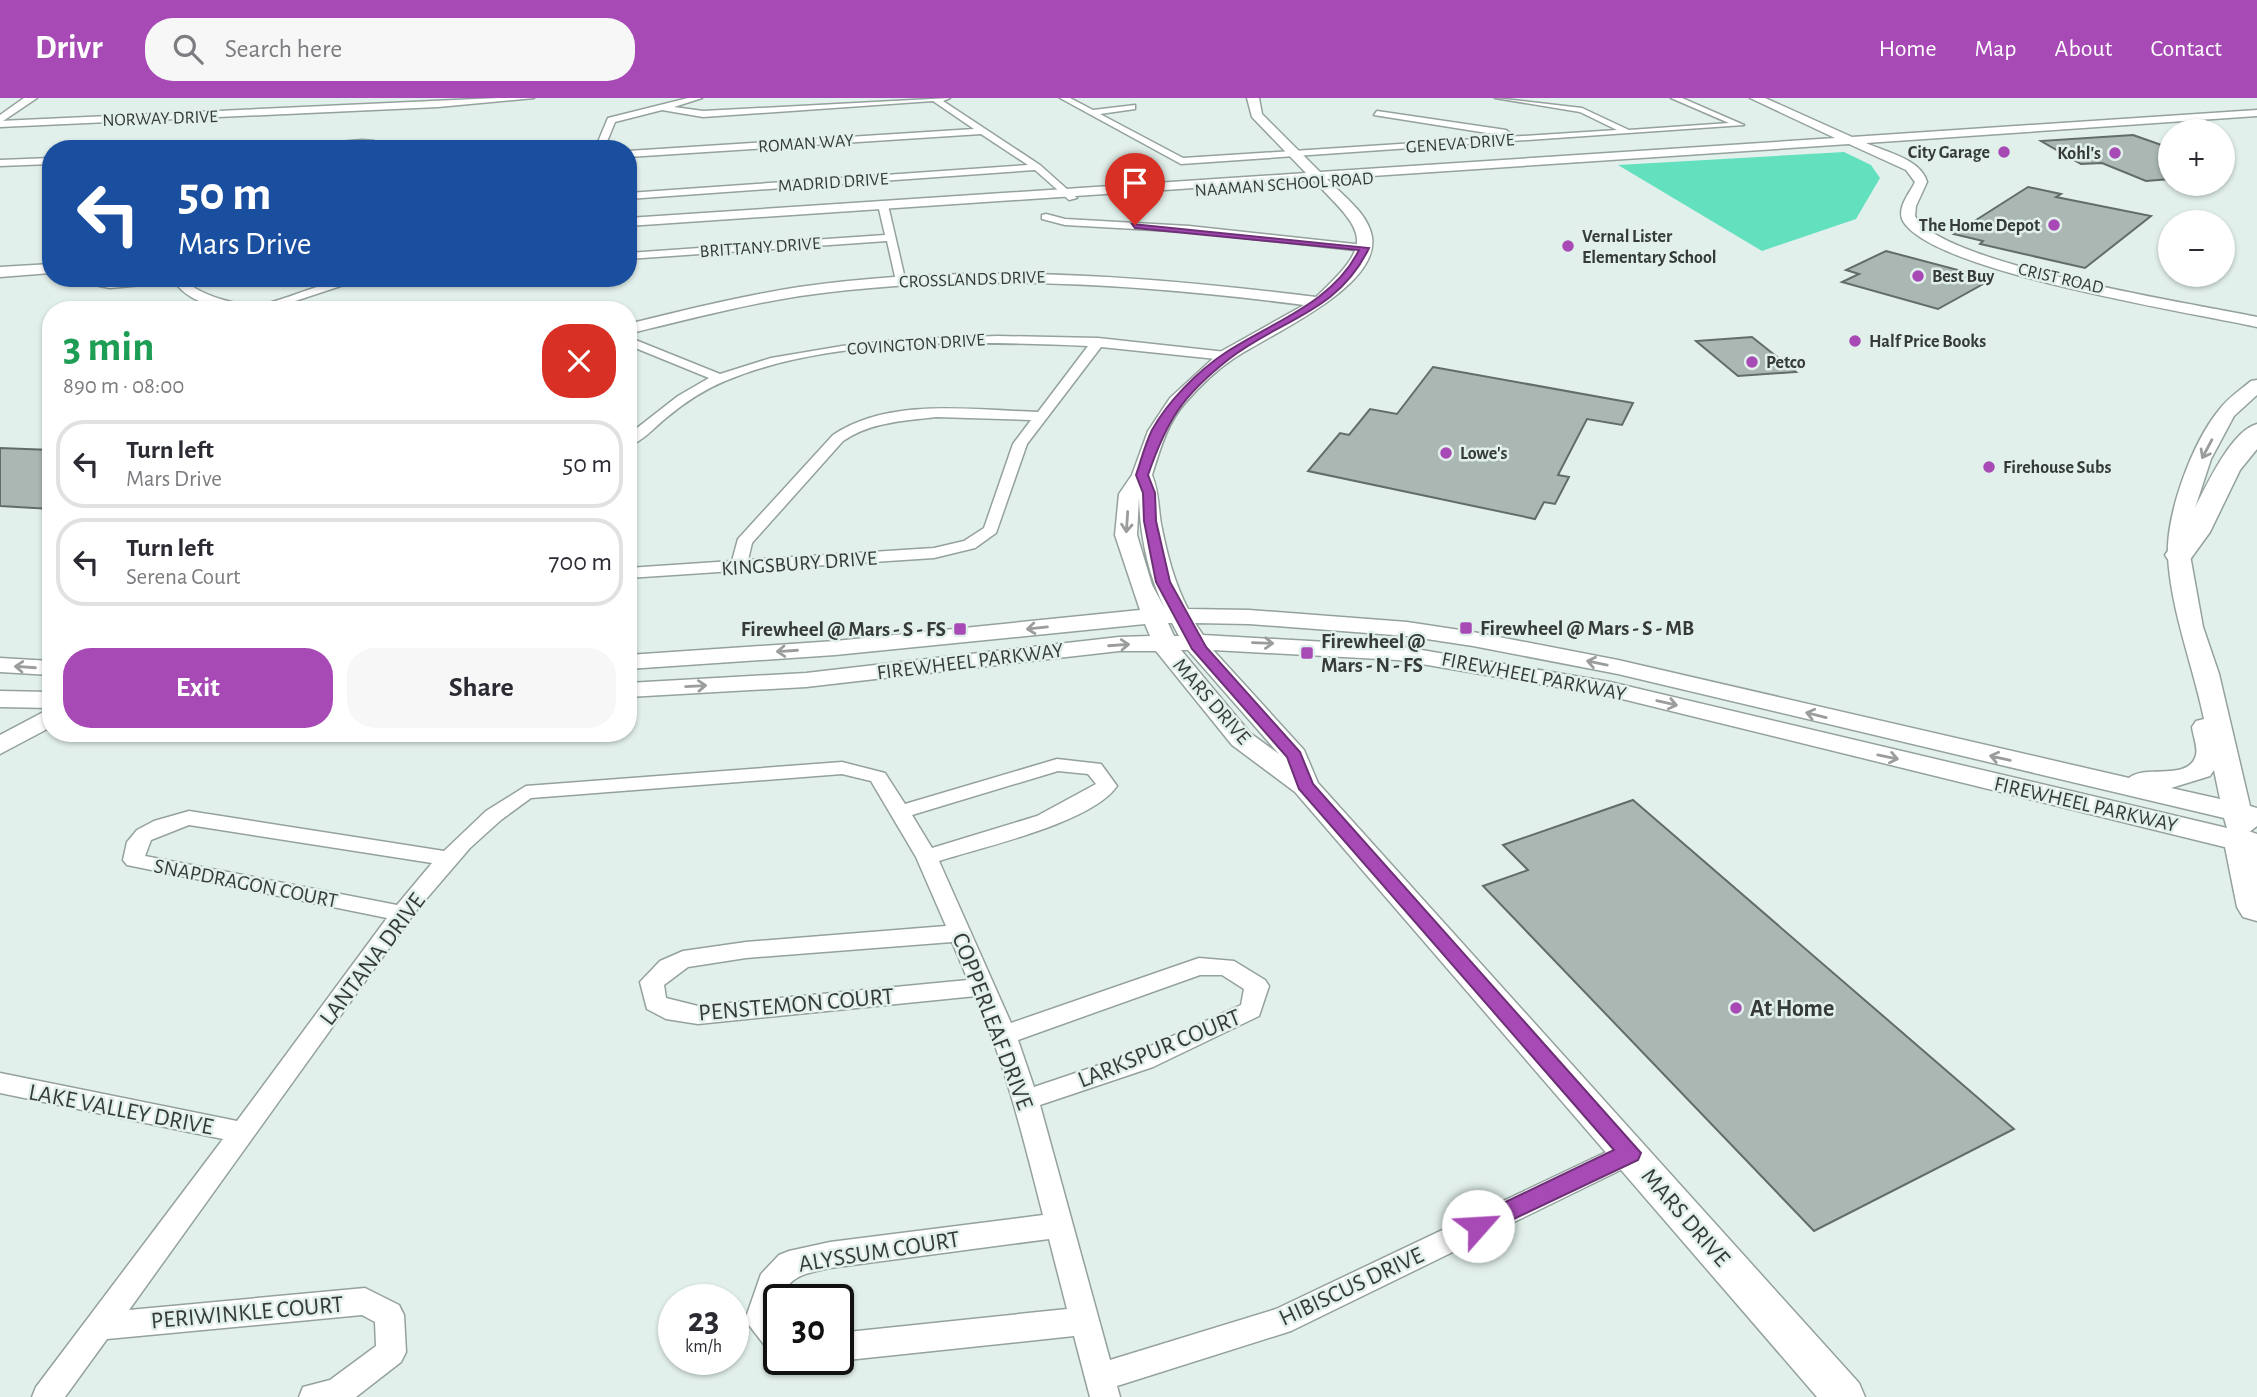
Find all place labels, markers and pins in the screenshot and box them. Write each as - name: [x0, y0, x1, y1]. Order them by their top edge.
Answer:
- place label: City Garage: [1908, 144, 1990, 162]
- marker: City Garage: [1996, 144, 2012, 160]
- place label: Kohl's: [2057, 145, 2101, 163]
- marker: Kohl's: [2107, 145, 2123, 161]
- pin: [1105, 153, 1165, 225]
- place label: The Home Depot: [1919, 217, 2040, 235]
- marker: The Home Depot: [2046, 217, 2062, 233]
- place label: Vernal Lister Elementary School: [1582, 228, 1717, 267]
- marker: Vernal Lister Elementary School: [1560, 238, 1576, 254]
- marker: Best Buy: [1910, 268, 1926, 284]
- place label: Best Buy: [1932, 268, 1995, 286]
- marker: Half Price Books: [1847, 333, 1863, 349]
- place label: Half Price Books: [1869, 333, 1986, 351]
- marker: Petco: [1744, 354, 1760, 370]
- place label: Petco: [1766, 354, 1806, 372]
- marker: Lowe's: [1438, 445, 1454, 461]
- place label: Lowe's: [1460, 445, 1507, 463]
- marker: Firehouse Subs: [1981, 459, 1997, 475]
- place label: Firehouse Subs: [2003, 459, 2111, 477]
- place label: Firewheel @ Mars - S - MB: [1480, 618, 1694, 639]
- place label: Firewheel @ Mars - S - FS: [741, 619, 946, 640]
- marker: Firewheel @ Mars - S - MB: [1458, 620, 1474, 636]
- marker: Firewheel @ Mars - S - FS: [952, 621, 968, 637]
- place label: Firewheel @ Mars - N - FS: [1321, 631, 1426, 676]
- marker: Firewheel @ Mars - N - FS: [1299, 645, 1315, 661]
- place label: At Home: [1750, 997, 1834, 1021]
- marker: At Home: [1728, 1000, 1744, 1016]

